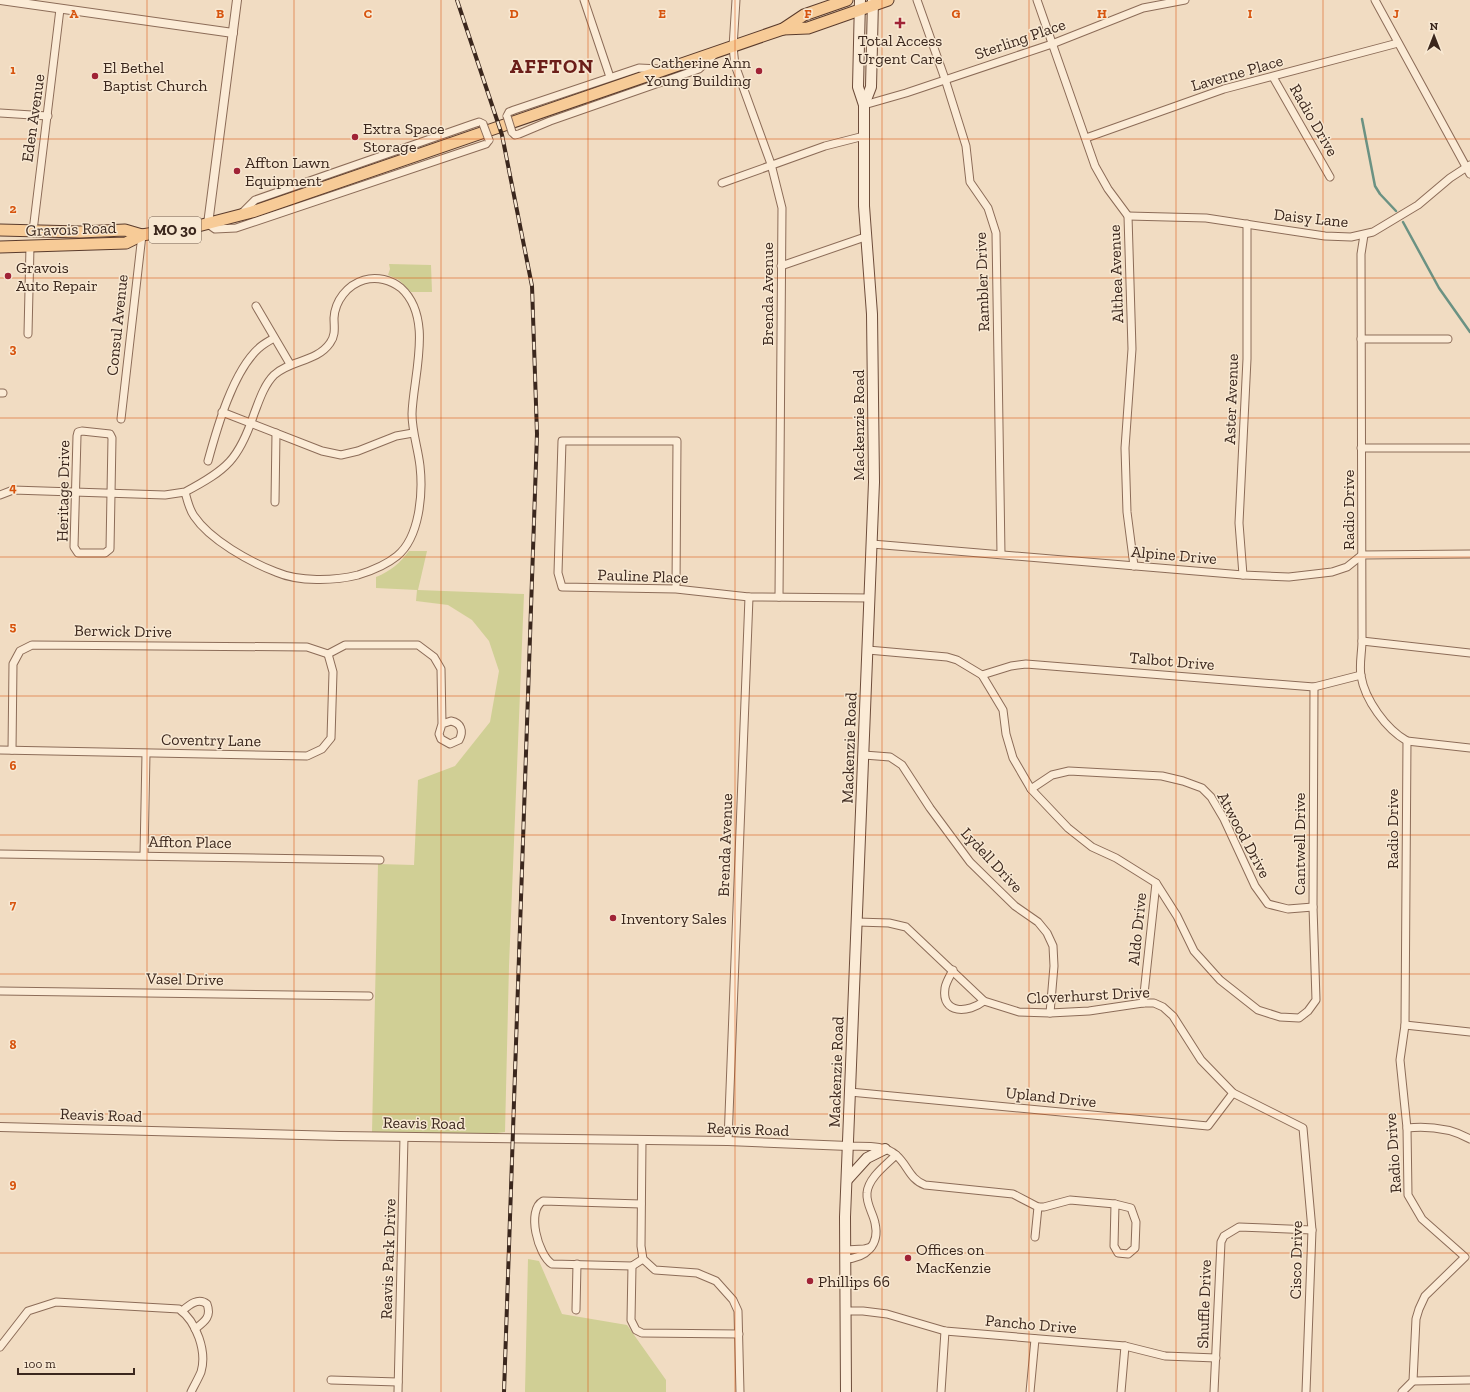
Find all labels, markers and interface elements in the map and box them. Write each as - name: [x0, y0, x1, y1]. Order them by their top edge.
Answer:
- text: A: [70, 6, 79, 21]
- text: B: [216, 6, 224, 21]
- text: C: [364, 6, 372, 21]
- text: D: [509, 6, 519, 21]
- text: E: [658, 6, 666, 21]
- text: F: [804, 6, 812, 21]
- text: G: [952, 6, 961, 21]
- text: H: [1097, 6, 1107, 21]
- text: I: [1248, 6, 1253, 21]
- text: J: [1393, 6, 1399, 21]
- street label: Sterling Place: [972, 15, 1068, 63]
- north arrow: [1414, 16, 1454, 56]
- marker: Total Access Urgent Care: [894, 17, 906, 29]
- text: N: [1430, 20, 1439, 33]
- place label: Total Access Urgent Care: [857, 31, 943, 68]
- street label: Laverne Place: [1189, 51, 1285, 95]
- place label: Catherine Ann Young Building: [644, 53, 752, 90]
- district label: AFFTON: [510, 54, 594, 78]
- place label: El Bethel Baptist Church: [103, 58, 208, 95]
- text: 1: [10, 62, 16, 77]
- marker: Catherine Ann Young Building: [754, 66, 764, 76]
- marker: El Bethel Baptist Church: [90, 71, 100, 81]
- street label: Eden Avenue: [17, 73, 49, 163]
- street label: Radio Drive: [1286, 80, 1342, 160]
- place label: Extra Space Storage: [363, 119, 445, 156]
- marker: Extra Space Storage: [350, 132, 360, 142]
- place label: Affton Lawn Equipment: [245, 153, 331, 190]
- marker: Affton Lawn Equipment: [232, 166, 242, 176]
- text: 2: [10, 201, 17, 216]
- street label: Daisy Lane: [1273, 205, 1349, 231]
- road number: MO 30: [149, 217, 201, 243]
- street label: Gravois Road: [25, 218, 117, 240]
- street label: Althea Avenue: [1105, 224, 1127, 324]
- street label: Rambler Drive: [971, 232, 993, 332]
- street label: Brenda Avenue: [758, 242, 777, 346]
- place label: Gravois Auto Repair: [16, 258, 98, 295]
- marker: Gravois Auto Repair: [3, 271, 13, 281]
- street label: Consul Avenue: [102, 273, 132, 377]
- text: 3: [10, 341, 17, 356]
- street label: Aster Avenue: [1220, 353, 1242, 445]
- street label: Mackenzie Road: [849, 369, 868, 481]
- street label: Heritage Drive: [53, 440, 73, 542]
- street label: Radio Drive: [1339, 470, 1358, 550]
- text: 4: [9, 480, 17, 495]
- street label: Alpine Drive: [1130, 542, 1218, 568]
- street label: Pauline Place: [597, 565, 689, 587]
- text: 5: [10, 619, 17, 634]
- street label: Berwick Drive: [74, 621, 172, 641]
- street label: Talbot Drive: [1129, 648, 1215, 674]
- street label: Mackenzie Road: [838, 692, 860, 804]
- street label: Coventry Lane: [161, 730, 261, 750]
- text: 6: [10, 758, 17, 773]
- street label: Atwood Drive: [1213, 789, 1275, 881]
- street label: Radio Drive: [1383, 789, 1402, 869]
- street label: Brenda Avenue: [714, 793, 736, 897]
- street label: Cantwell Drive: [1290, 793, 1309, 895]
- street label: Lydell Drive: [957, 823, 1027, 897]
- street label: Affton Place: [148, 832, 232, 852]
- street label: Aldo Drive: [1124, 892, 1150, 966]
- text: 7: [10, 897, 17, 912]
- place label: Inventory Sales: [621, 909, 727, 928]
- marker: Inventory Sales: [608, 913, 618, 923]
- street label: Vasel Drive: [145, 969, 224, 989]
- street label: Cloverhurst Drive: [1026, 982, 1150, 1008]
- street label: Mackenzie Road: [825, 1016, 847, 1128]
- text: 8: [9, 1037, 17, 1052]
- street label: Upland Drive: [1005, 1083, 1097, 1111]
- street label: Reavis Road: [60, 1104, 143, 1126]
- street label: Radio Drive: [1381, 1112, 1405, 1194]
- street label: Reavis Road: [383, 1113, 465, 1133]
- street label: Reavis Road: [707, 1118, 790, 1140]
- text: 9: [10, 1176, 17, 1191]
- street label: Reavis Park Drive: [376, 1198, 400, 1320]
- street label: Cisco Drive: [1286, 1220, 1306, 1300]
- place label: Offices on MacKenzie: [916, 1240, 991, 1277]
- marker: Offices on MacKenzie: [903, 1253, 913, 1263]
- street label: Shuffle Drive: [1193, 1259, 1215, 1349]
- place label: Phillips 66: [818, 1272, 890, 1291]
- marker: Phillips 66: [805, 1276, 815, 1286]
- street label: Pancho Drive: [984, 1311, 1078, 1337]
- scale bar: [18, 1350, 134, 1376]
- text: 100 m: [24, 1357, 56, 1371]

